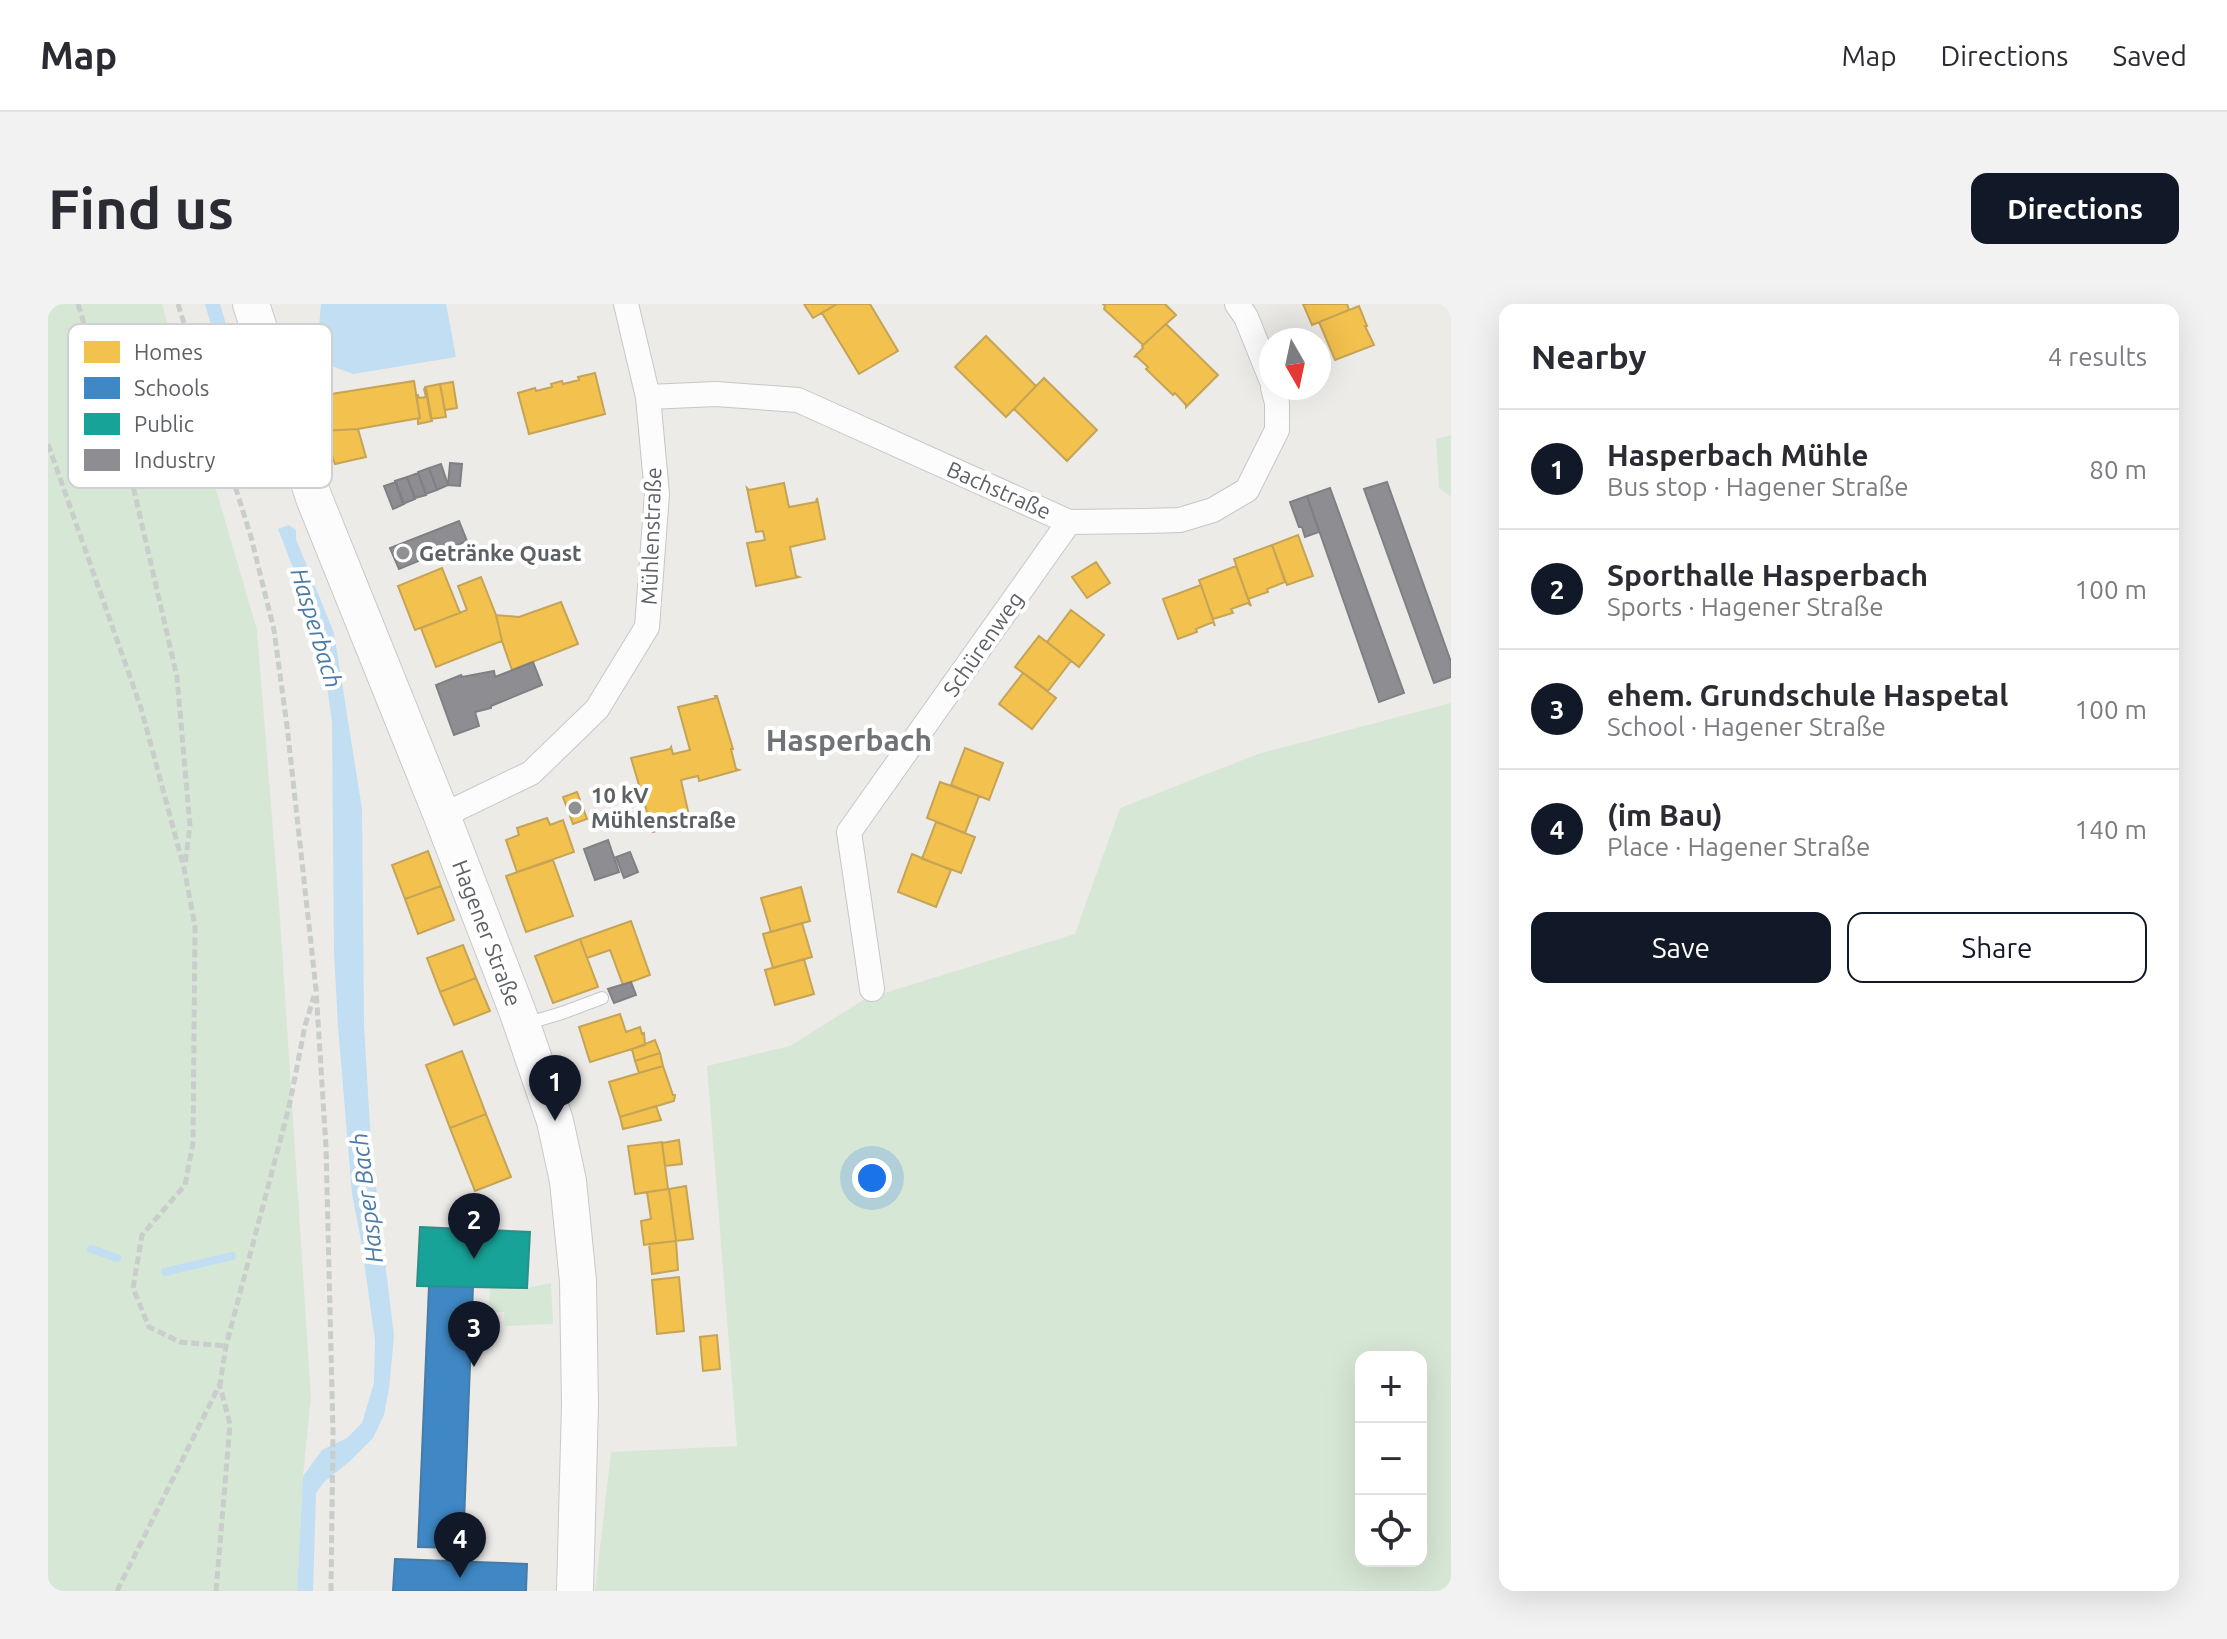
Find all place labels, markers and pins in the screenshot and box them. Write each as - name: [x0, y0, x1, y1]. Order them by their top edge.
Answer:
- place label: Getränke Quast: [419, 540, 582, 565]
- marker: Getränke Quast: [394, 544, 412, 562]
- place label: 10 kV Mühlenstraße: [591, 782, 736, 832]
- marker: 10 kV Mühlenstraße: [566, 799, 584, 817]
- pin: 1: [529, 1055, 581, 1121]
- pin: 2: [448, 1193, 500, 1259]
- pin: 3: [448, 1301, 500, 1367]
- pin: 4: [434, 1512, 486, 1578]

